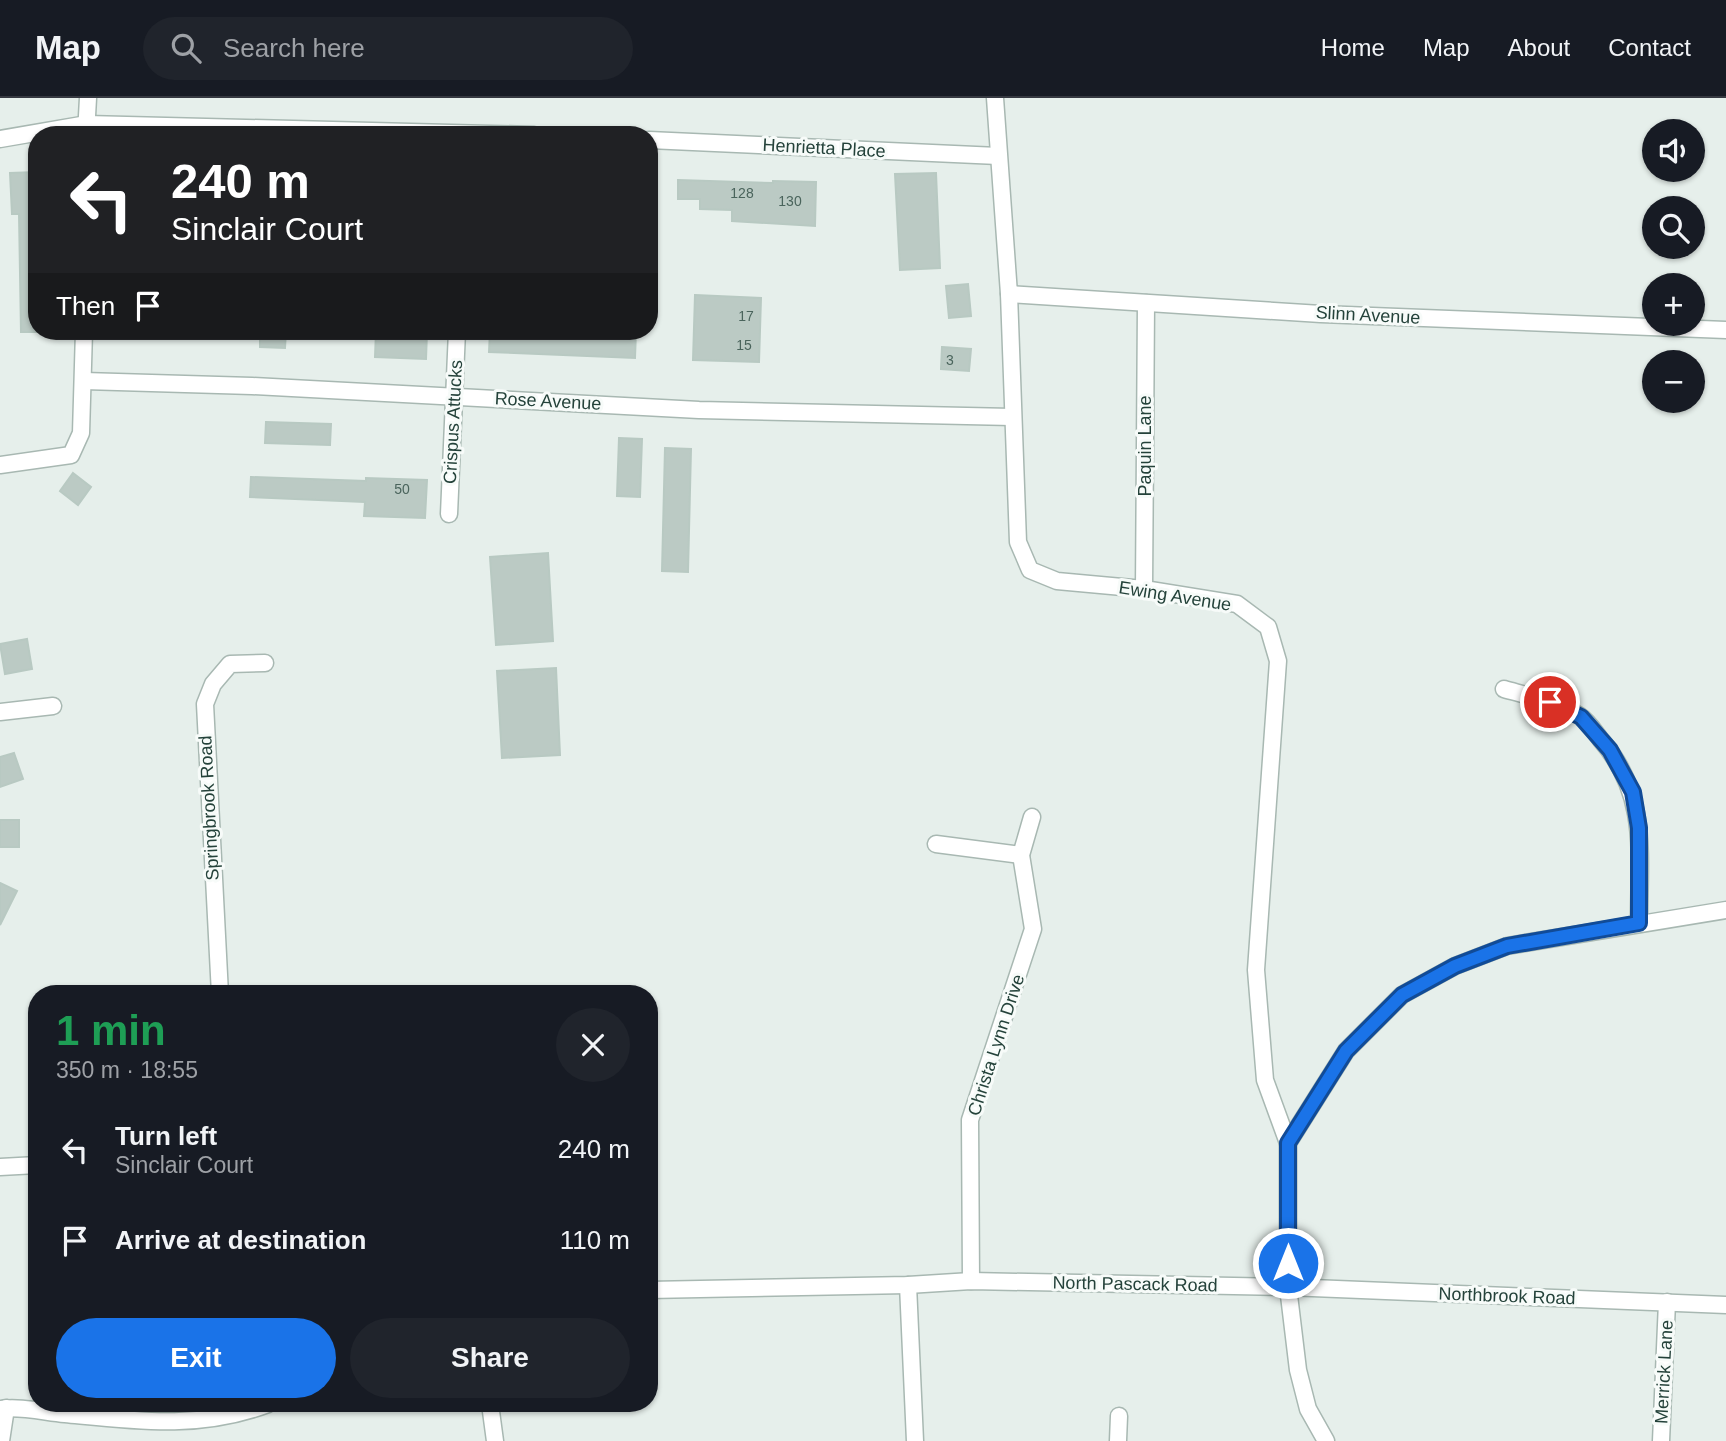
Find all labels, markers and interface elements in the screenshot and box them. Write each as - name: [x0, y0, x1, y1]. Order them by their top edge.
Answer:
- search box: [143, 17, 633, 80]
- text: Map: [35, 29, 101, 66]
- icon: search: [167, 29, 205, 67]
- text: Search here: [223, 33, 365, 63]
- text: Home: [1321, 34, 1385, 61]
- text: Map: [1423, 34, 1470, 61]
- text: About: [1508, 34, 1570, 61]
- text: Contact: [1608, 34, 1691, 61]
- map controls: [1642, 119, 1705, 413]
- button: sound: [1642, 119, 1705, 182]
- street label: Henrietta Place: [762, 135, 886, 161]
- icon: left: [56, 154, 147, 245]
- text: 240 m: [171, 154, 310, 208]
- house number: 128: [730, 185, 754, 201]
- house number: 130: [778, 193, 802, 209]
- button: search: [1642, 196, 1705, 259]
- text: Sinclair Court: [171, 211, 363, 247]
- button: +: [1642, 273, 1705, 336]
- icon: arrive: [129, 287, 167, 325]
- text: Then: [56, 291, 115, 321]
- street label: Slinn Avenue: [1315, 302, 1421, 328]
- house number: 17: [738, 308, 754, 324]
- house number: 15: [736, 337, 752, 353]
- button: −: [1642, 350, 1705, 413]
- house number: 3: [946, 352, 954, 368]
- street label: Crispus Attucks: [440, 360, 466, 484]
- street label: Rose Avenue: [494, 388, 602, 414]
- street label: Paquin Lane: [1135, 395, 1155, 497]
- house number: 50: [394, 481, 410, 497]
- street label: Ewing Avenue: [1117, 577, 1233, 615]
- pin: [1520, 672, 1580, 732]
- icon: arrive: [1531, 683, 1569, 721]
- street label: Springbrook Road: [195, 735, 223, 881]
- street label: Christa Lynn Drive: [964, 972, 1028, 1118]
- text: 1 min: [56, 1007, 166, 1054]
- button: close: [556, 1008, 630, 1082]
- text: 350 m · 18:55: [56, 1057, 198, 1083]
- text: Turn left: [115, 1121, 217, 1151]
- icon: left: [56, 1131, 94, 1169]
- text: 240 m: [558, 1134, 630, 1164]
- text: Sinclair Court: [115, 1152, 253, 1178]
- icon: arrive: [56, 1222, 94, 1260]
- text: Arrive at destination: [115, 1225, 366, 1255]
- text: 110 m: [560, 1225, 630, 1255]
- position arrow: [1251, 1226, 1325, 1300]
- street label: North Pascack Road: [1052, 1273, 1218, 1295]
- street label: Northbrook Road: [1438, 1284, 1576, 1308]
- button: Exit: [56, 1318, 336, 1398]
- button: Share: [350, 1318, 630, 1398]
- street label: Merrick Lane: [1651, 1320, 1677, 1424]

